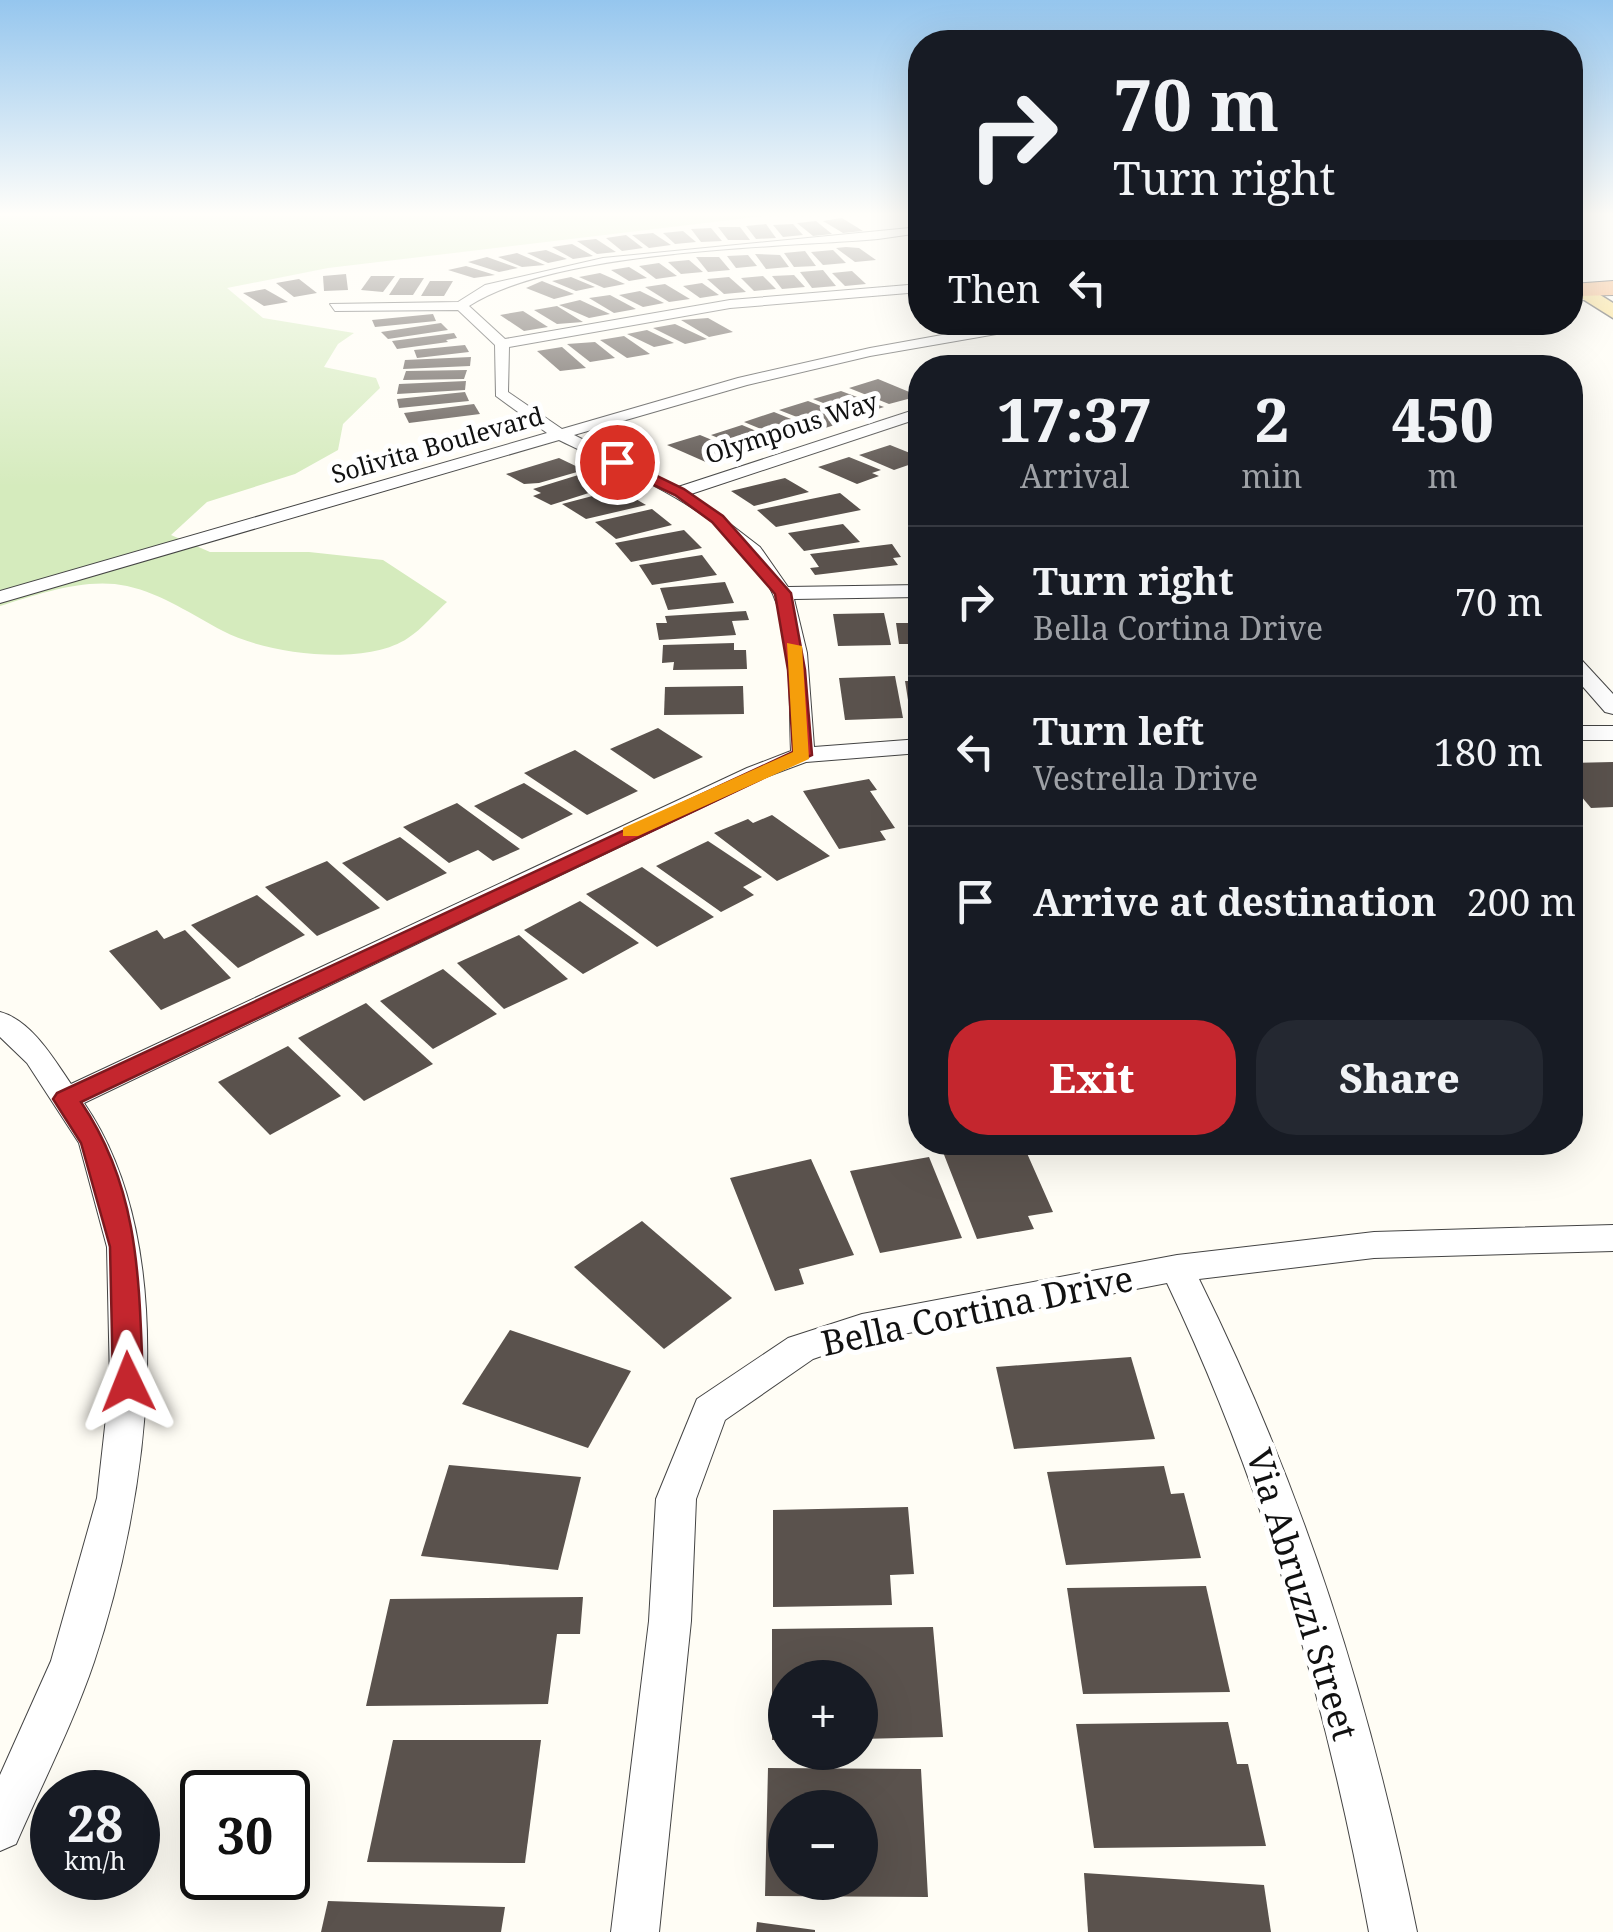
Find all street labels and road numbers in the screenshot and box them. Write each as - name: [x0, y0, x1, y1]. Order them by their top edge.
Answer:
- street label: Olympous Way: [700, 383, 882, 471]
- street label: Solivita Boulevard: [327, 397, 547, 491]
- street label: Bella Cortina Drive: [817, 1254, 1137, 1366]
- street label: Via Abruzzi Street: [1236, 1443, 1370, 1745]

